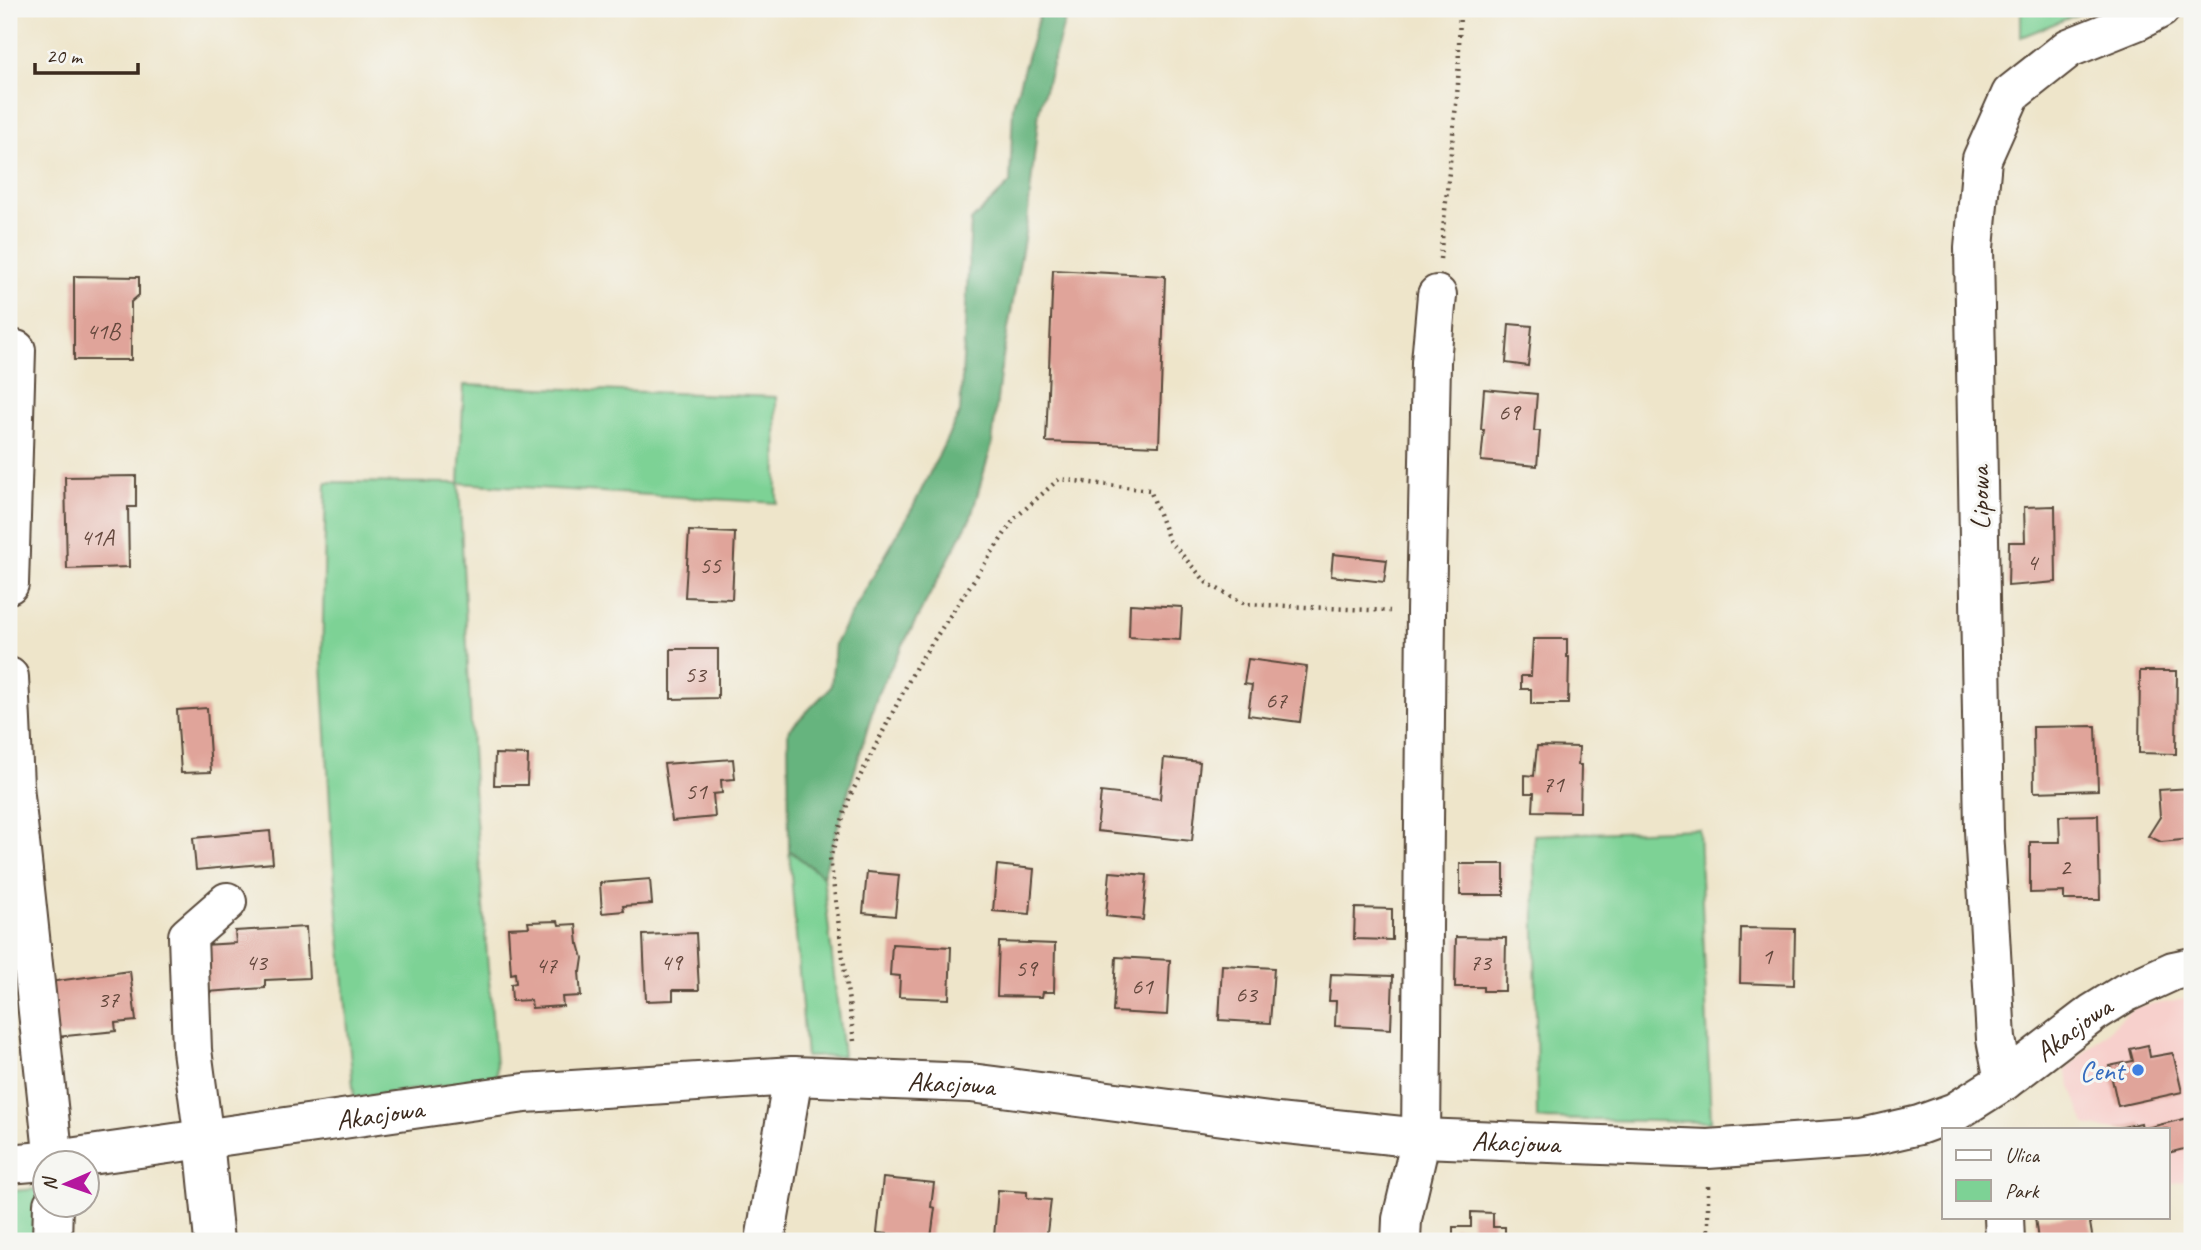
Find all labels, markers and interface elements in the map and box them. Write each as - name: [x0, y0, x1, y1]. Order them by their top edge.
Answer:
- scale bar: [35, 32, 138, 76]
- text: 20 m: [46, 43, 84, 69]
- house number: 41B: [86, 316, 122, 346]
- house number: 69: [1498, 397, 1522, 427]
- street label: Lipowa: [1961, 463, 1998, 530]
- house number: 41A: [80, 522, 115, 552]
- house number: 4: [2027, 547, 2040, 577]
- house number: 55: [699, 550, 722, 580]
- house number: 53: [684, 659, 708, 689]
- house number: 67: [1265, 685, 1288, 715]
- house number: 71: [1542, 769, 1565, 799]
- house number: 51: [685, 776, 708, 806]
- house number: 2: [2060, 852, 2073, 882]
- house number: 1: [1762, 941, 1774, 971]
- house number: 43: [245, 947, 269, 977]
- house number: 49: [660, 947, 684, 977]
- house number: 73: [1469, 947, 1493, 977]
- house number: 47: [535, 950, 558, 980]
- house number: 59: [1015, 953, 1039, 983]
- house number: 61: [1131, 971, 1154, 1001]
- house number: 63: [1235, 979, 1259, 1009]
- house number: 37: [97, 984, 120, 1014]
- street label: Akacjowa: [2028, 987, 2120, 1069]
- place label: Cent: [2080, 1053, 2127, 1088]
- marker: Cent: [2130, 1062, 2146, 1078]
- street label: Akacjowa: [907, 1064, 1000, 1104]
- street label: Akacjowa: [334, 1090, 428, 1138]
- street label: Akacjowa: [1471, 1123, 1563, 1161]
- legend: [1942, 1128, 2170, 1218]
- text: Ulica: [2005, 1142, 2041, 1168]
- north arrow: [32, 1148, 102, 1218]
- text: N: [38, 1175, 62, 1191]
- text: Park: [2005, 1178, 2040, 1204]

